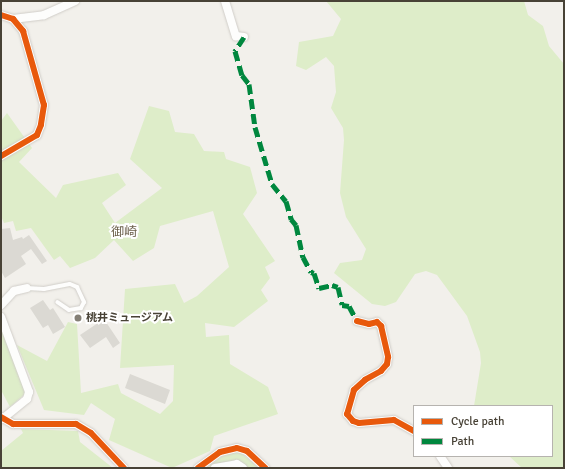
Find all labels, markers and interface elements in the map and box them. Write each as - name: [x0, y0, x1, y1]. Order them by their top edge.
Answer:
- district label: 御崎: [111, 224, 137, 240]
- place label: 桃井ミュージアム: [86, 311, 174, 325]
- marker: 桃井ミュージアム: [73, 313, 83, 323]
- legend: [413, 405, 553, 457]
- text: Cycle path: [451, 414, 504, 429]
- text: Path: [451, 434, 474, 449]

